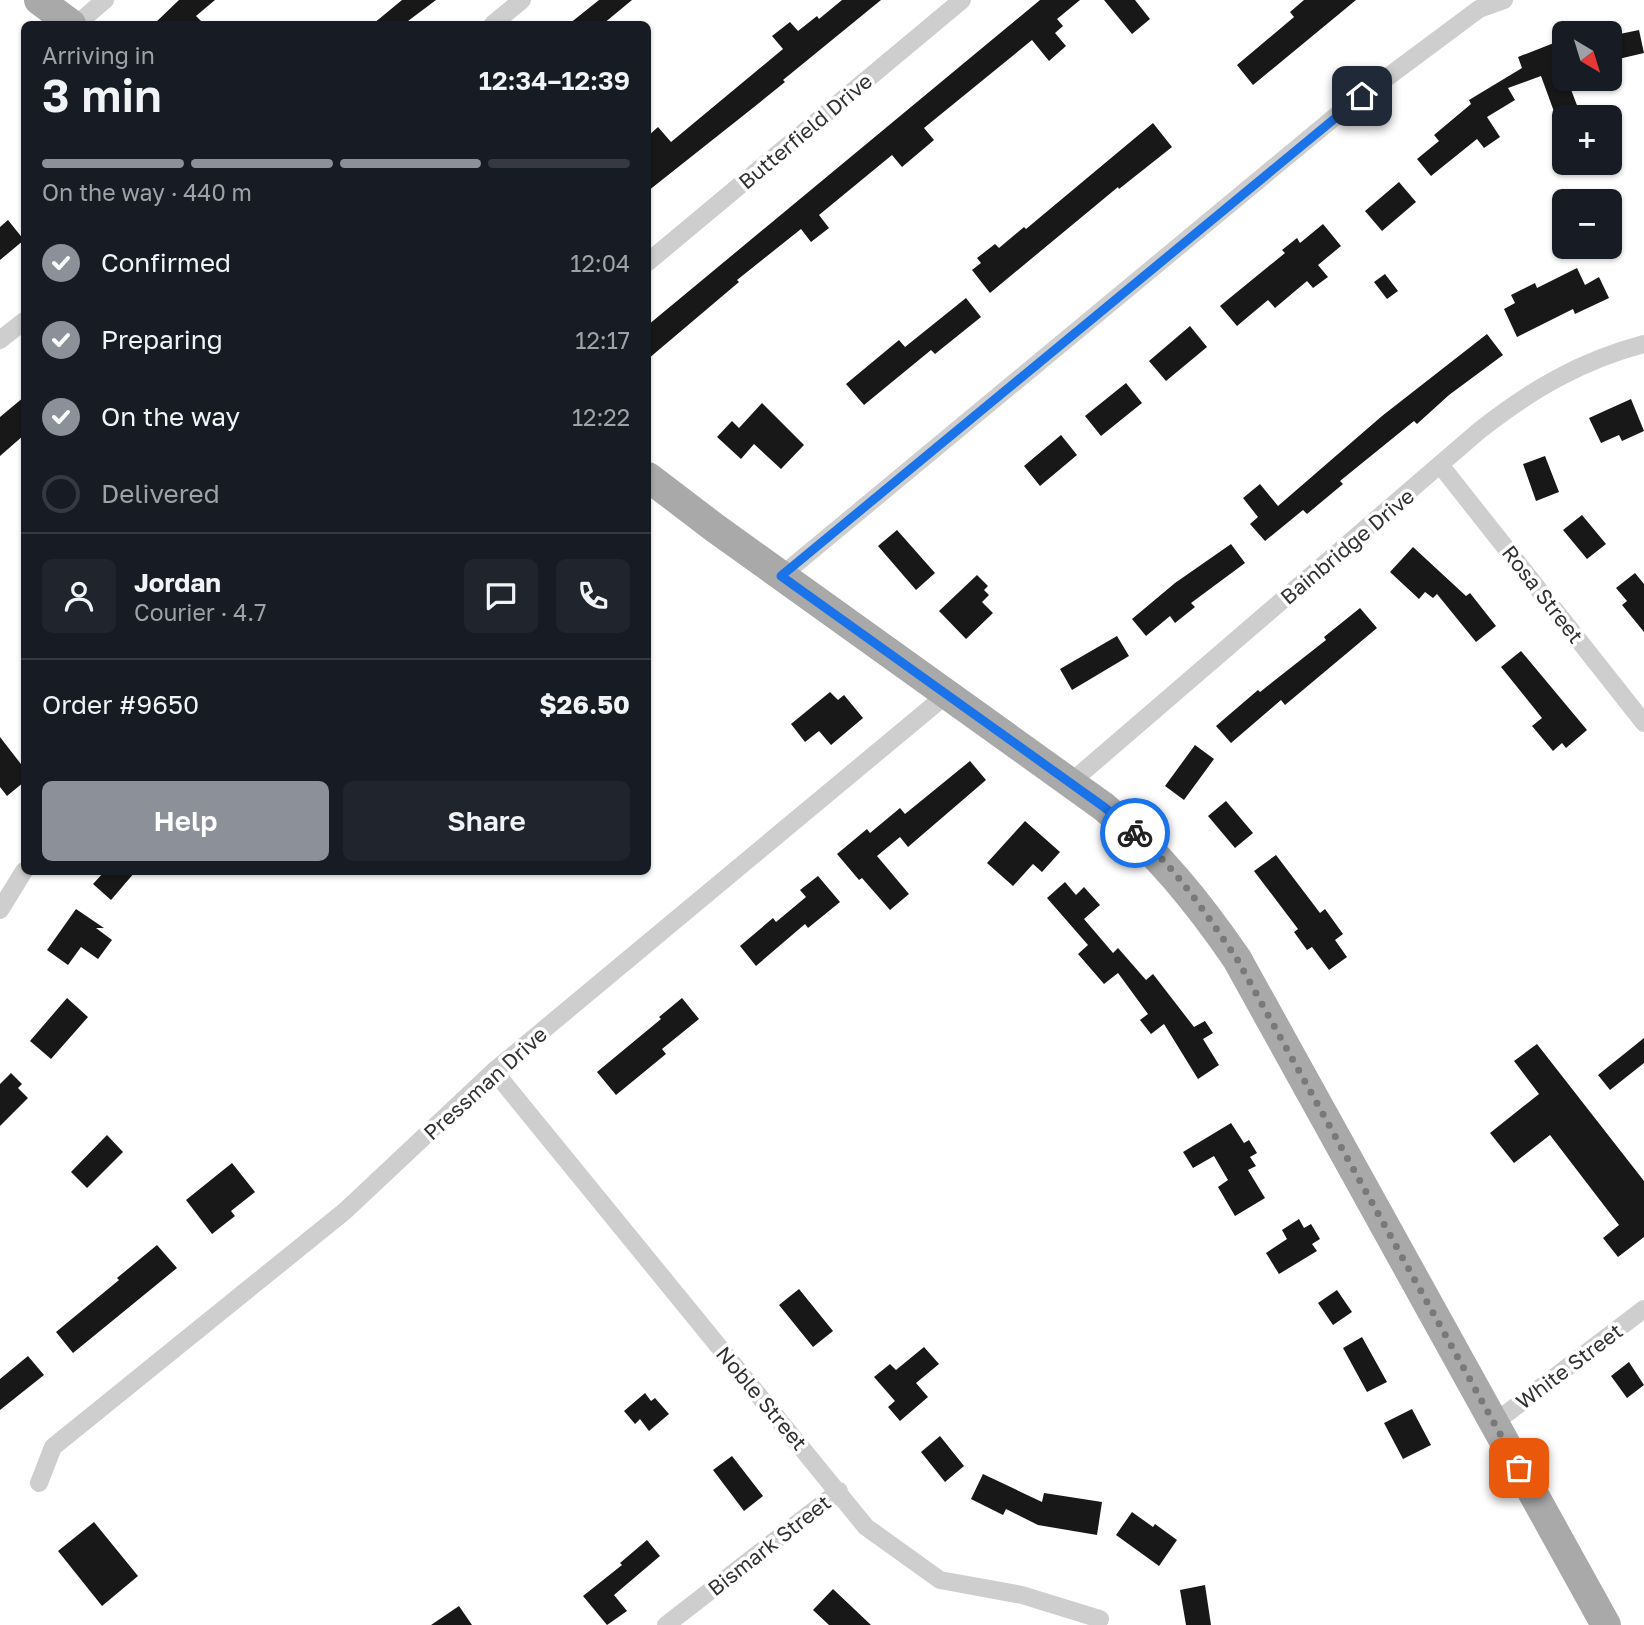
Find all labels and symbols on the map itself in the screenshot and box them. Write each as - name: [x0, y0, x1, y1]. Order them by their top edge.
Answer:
- north arrow: [1552, 21, 1622, 91]
- pin: [1332, 66, 1392, 126]
- street label: Butterfield Drive: [733, 68, 877, 194]
- street label: Bainbridge Drive: [1275, 483, 1419, 609]
- street label: Rosa Street: [1497, 540, 1589, 648]
- courier: [1100, 798, 1170, 868]
- street label: Pressman Drive: [418, 1021, 552, 1145]
- street label: White Street: [1511, 1317, 1627, 1415]
- street label: Noble Street: [711, 1341, 813, 1455]
- pin: [1489, 1438, 1549, 1498]
- street label: Bismark Street: [702, 1489, 836, 1601]

